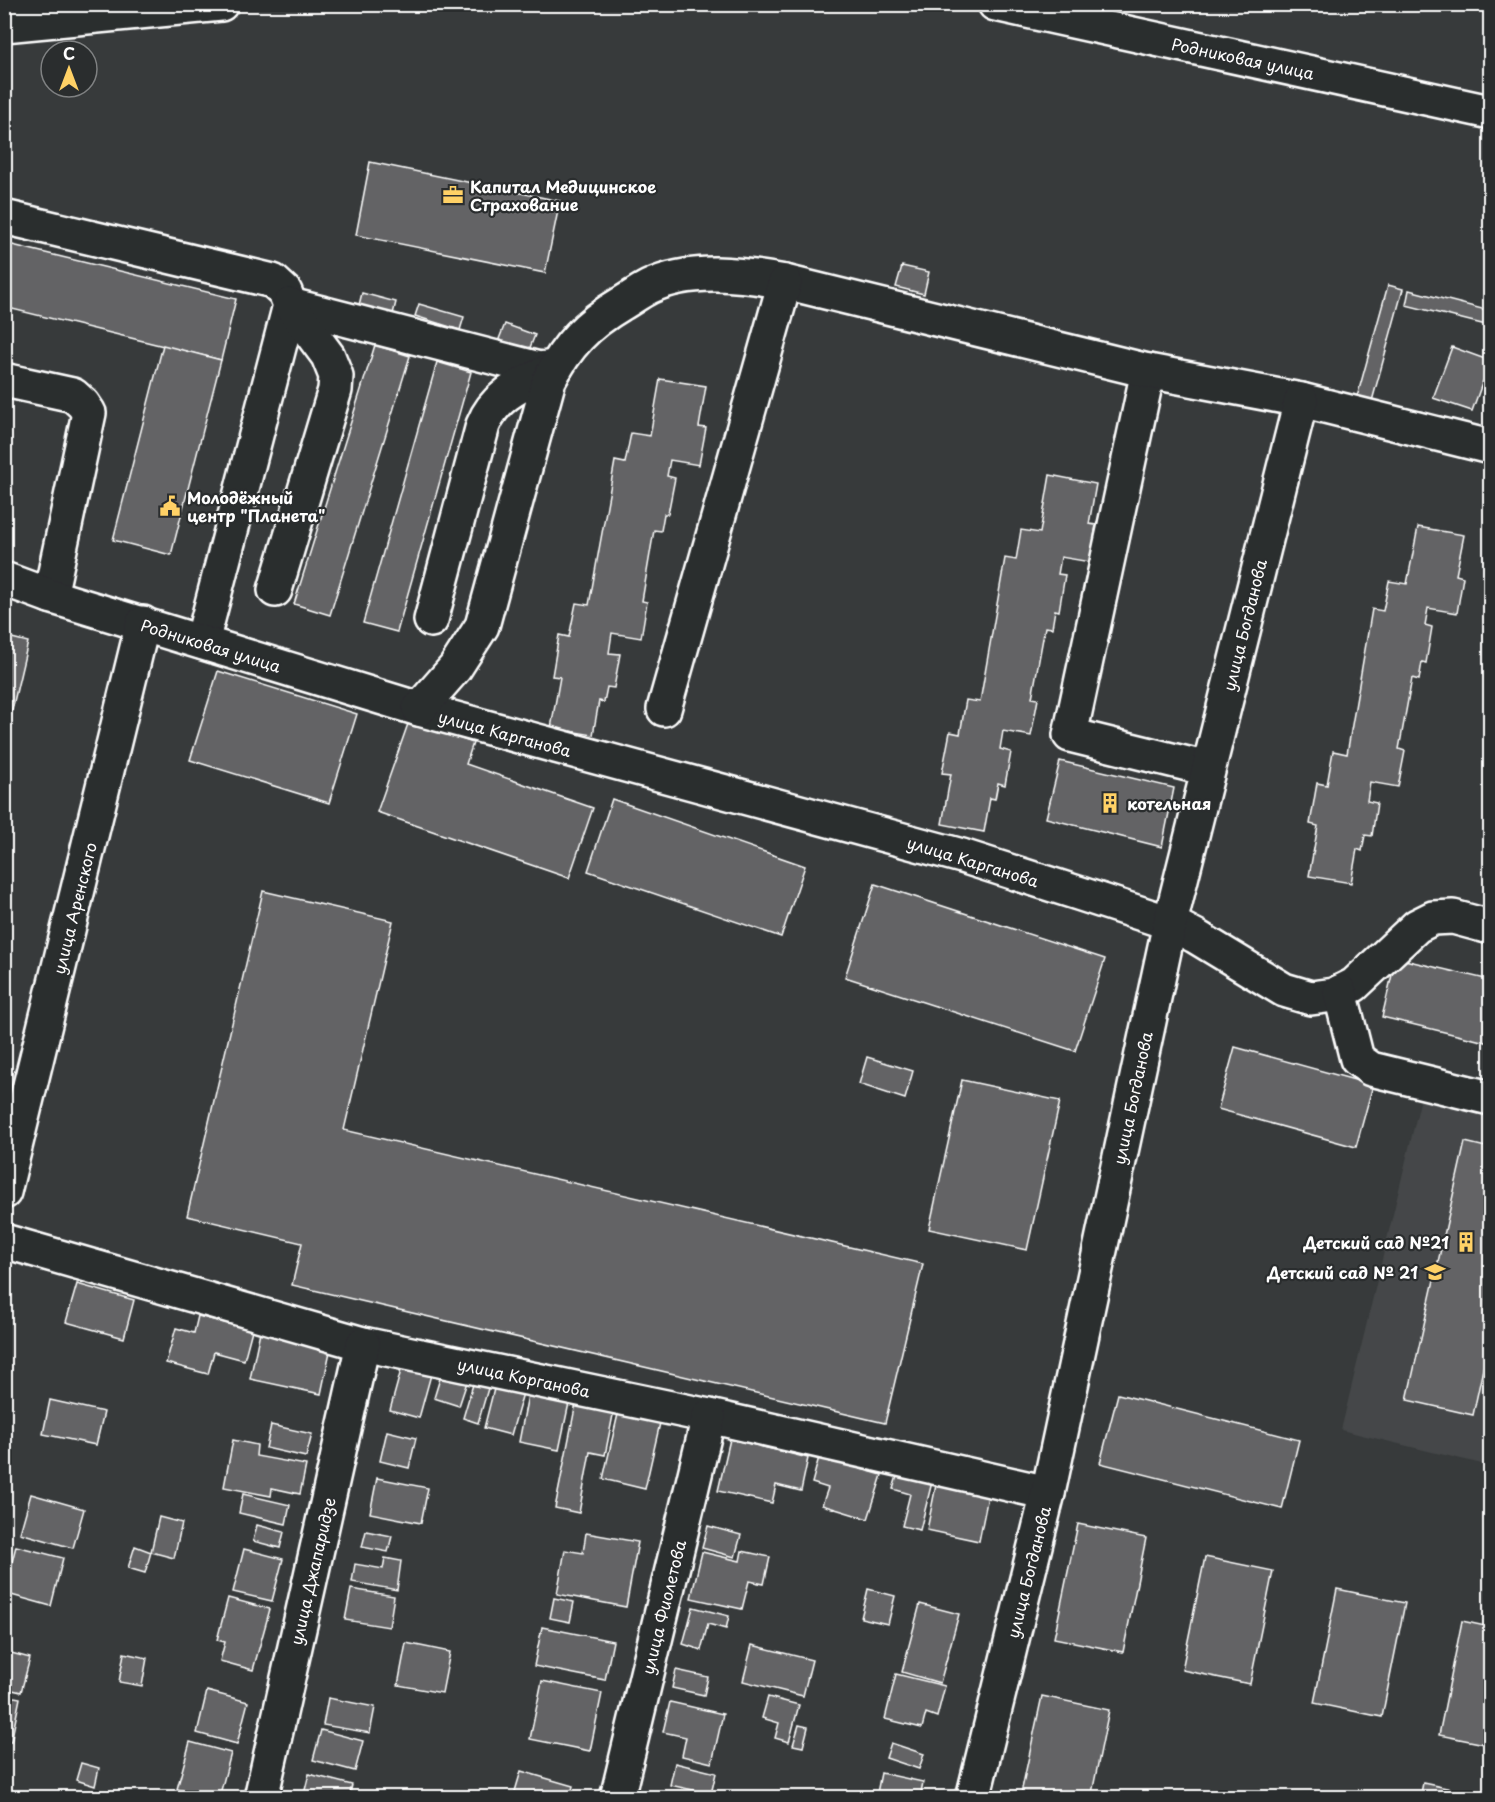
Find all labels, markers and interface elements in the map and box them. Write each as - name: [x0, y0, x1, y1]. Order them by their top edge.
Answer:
- street label: Родниковая улица: [1169, 31, 1317, 85]
- north arrow: [39, 39, 99, 99]
- text: С: [63, 41, 75, 65]
- place label: Капитал Медицинское Страхование: [470, 174, 656, 216]
- office icon: Капитал Медицинское Страхование: [441, 183, 465, 207]
- place label: Молодёжный центр "Планета": [187, 485, 325, 527]
- public building icon: Молодёжный центр "Планета": [158, 494, 182, 518]
- street label: улица Богданова: [1216, 557, 1272, 693]
- street label: Родниковая улица: [138, 612, 284, 678]
- street label: улица Карганова: [436, 704, 574, 762]
- building icon: котельная: [1098, 791, 1122, 815]
- place label: котельная: [1127, 791, 1211, 815]
- street label: улица Карганова: [904, 830, 1042, 892]
- street label: улица Аренского: [46, 840, 102, 976]
- street label: улица Богданова: [1106, 1029, 1158, 1167]
- place label: Детский сад №21: [1302, 1230, 1449, 1254]
- building icon: Детский сад №21: [1454, 1230, 1478, 1254]
- place label: Детский сад № 21: [1266, 1260, 1418, 1284]
- school or university icon: Детский сад № 21: [1423, 1260, 1447, 1284]
- street label: улица Корганова: [456, 1351, 592, 1403]
- street label: улица Джапаридзе: [283, 1494, 341, 1647]
- street label: улица Богданова: [1000, 1504, 1056, 1640]
- street label: улица Фиолетова: [635, 1537, 691, 1677]

